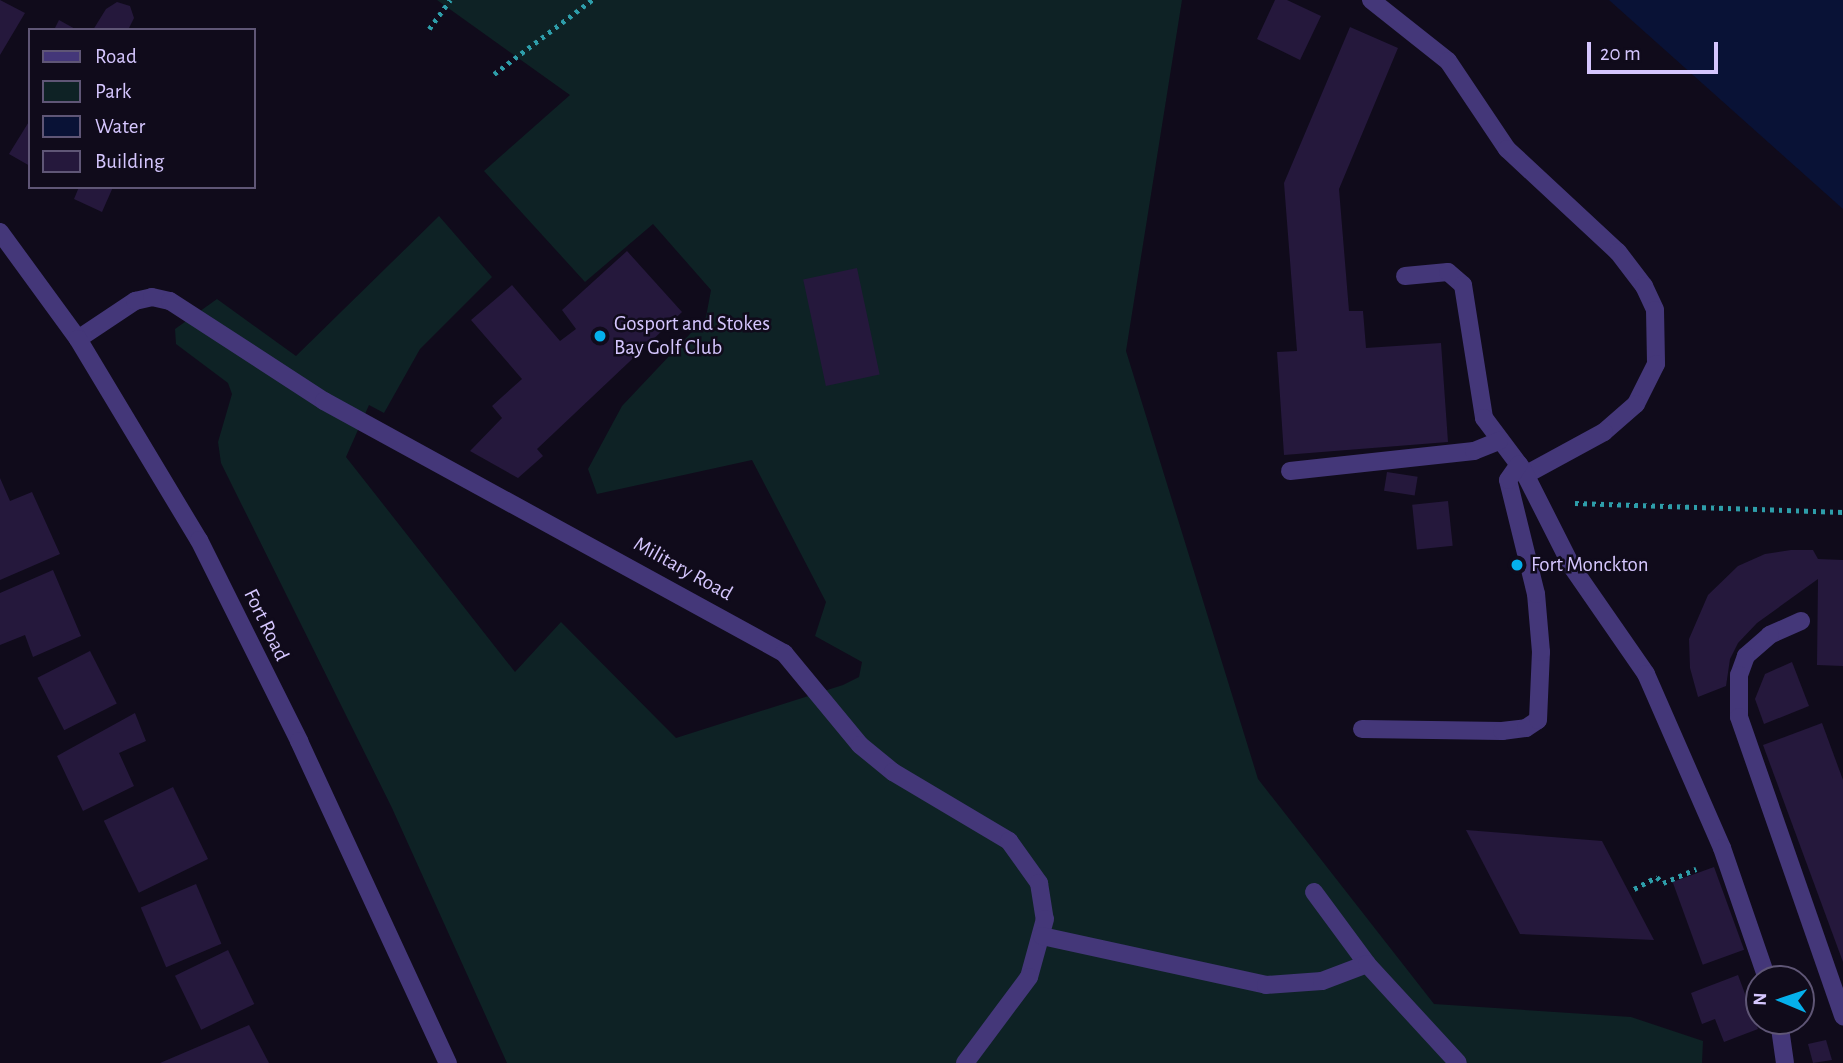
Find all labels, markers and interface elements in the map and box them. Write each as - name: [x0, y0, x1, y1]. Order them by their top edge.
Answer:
- legend: [28, 28, 256, 189]
- scale bar: [1591, 28, 1722, 72]
- text: 20 m: [1600, 43, 1641, 64]
- text: Road: [95, 46, 137, 67]
- text: Park: [95, 81, 131, 102]
- text: Water: [95, 116, 145, 137]
- text: Building: [95, 151, 164, 172]
- place label: Gosport and Stokes Bay Golf Club: [614, 311, 770, 361]
- marker: Gosport and Stokes Bay Golf Club: [592, 328, 608, 344]
- street label: Military Road: [629, 531, 737, 607]
- place label: Fort Monckton: [1531, 552, 1648, 578]
- marker: Fort Monckton: [1509, 557, 1525, 573]
- street label: Fort Road: [238, 585, 294, 665]
- north arrow: [1745, 965, 1815, 1035]
- text: N: [1751, 992, 1770, 1006]

